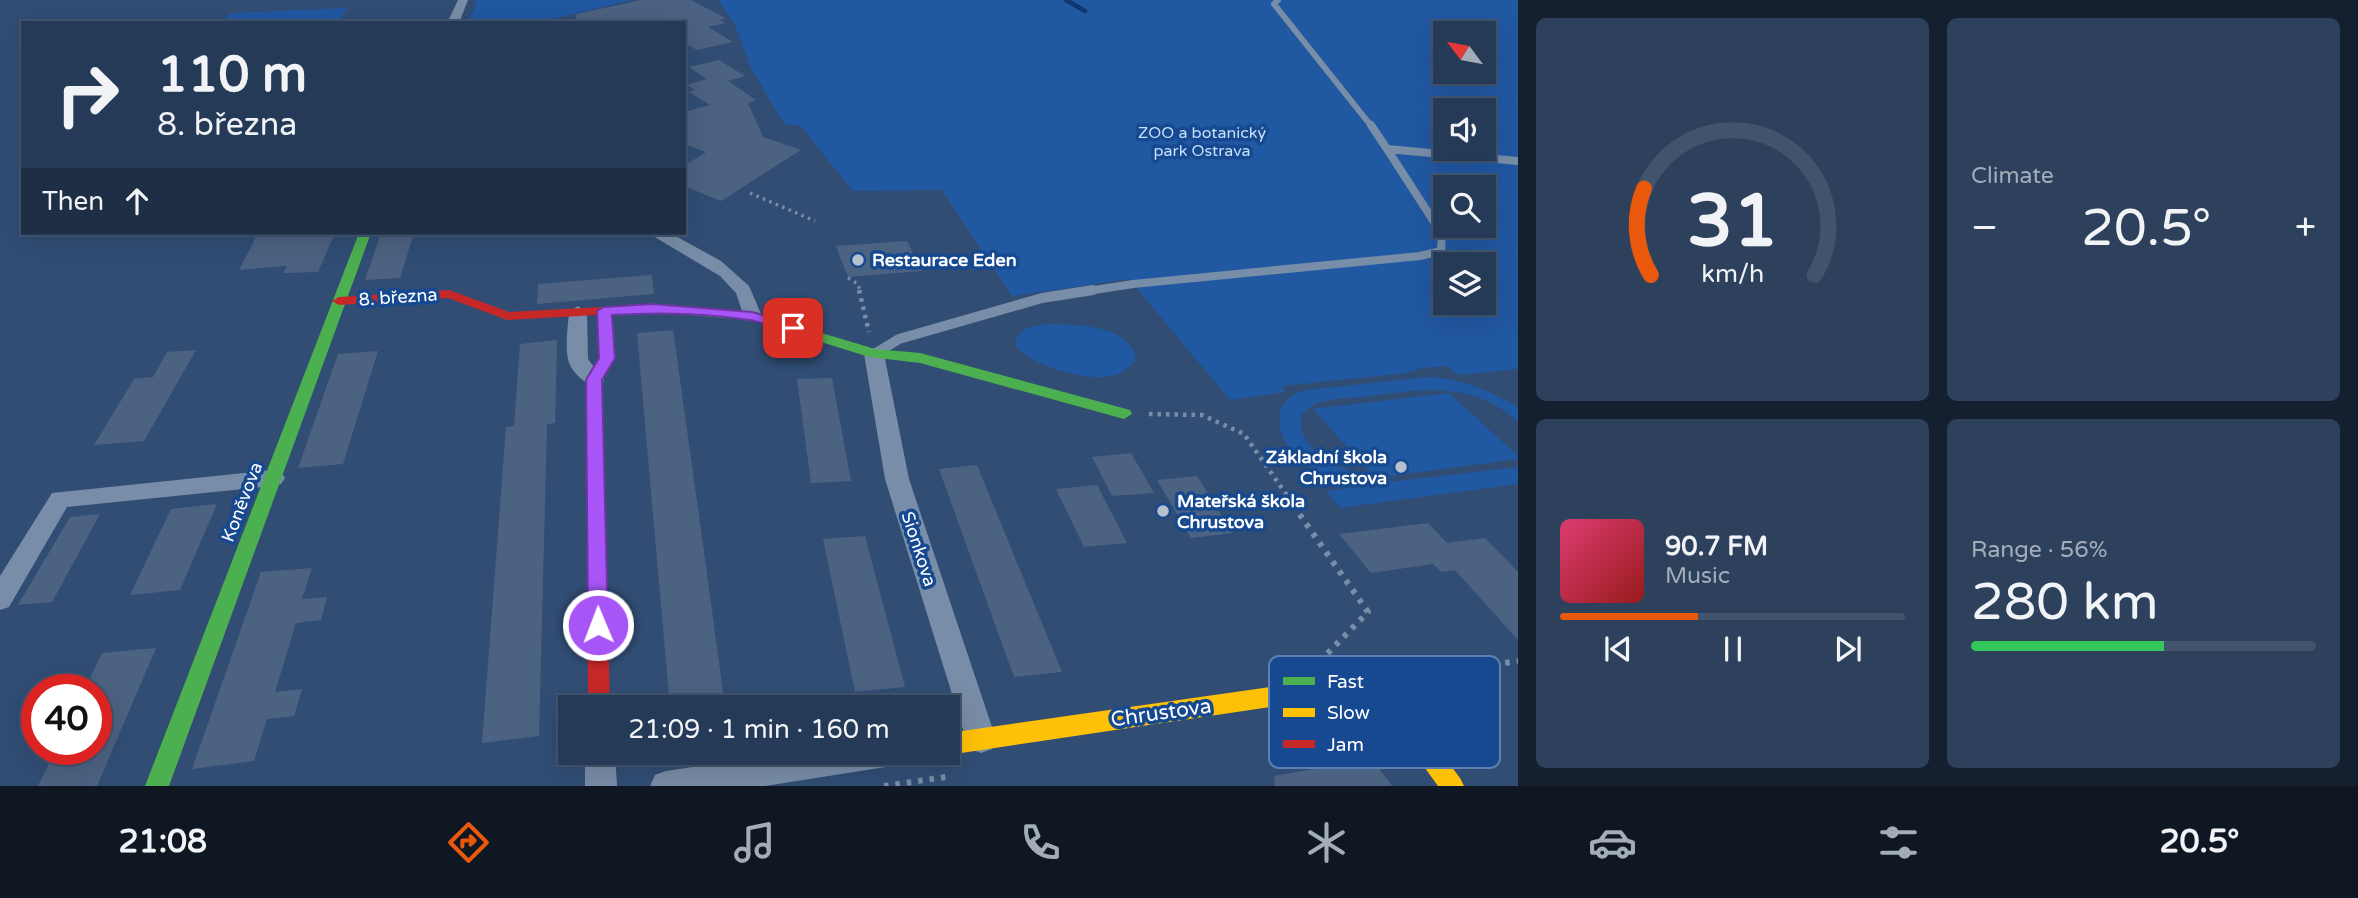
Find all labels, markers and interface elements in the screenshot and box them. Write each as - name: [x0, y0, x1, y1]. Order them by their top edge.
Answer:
- north arrow: [1433, 21, 1496, 84]
- map controls: [1433, 21, 1496, 315]
- text: 110 m: [157, 46, 307, 105]
- icon: right: [42, 49, 133, 140]
- button: sound: [1433, 98, 1496, 161]
- text: 8. března: [157, 106, 297, 144]
- park label: ZOO a botanický park Ostrava: [1138, 123, 1266, 161]
- text: Climate: [1971, 162, 2054, 190]
- button: search: [1433, 175, 1496, 238]
- text: 31: [1687, 179, 1778, 267]
- icon: ahead: [118, 182, 156, 220]
- text: Then: [42, 186, 104, 217]
- text: 20.5°: [2081, 197, 2211, 260]
- text: −: [1971, 205, 1998, 251]
- text: +: [2295, 205, 2316, 251]
- place label: Restaurace Eden: [872, 249, 1017, 271]
- marker: Restaurace Eden: [850, 252, 866, 268]
- button: layers: [1433, 252, 1496, 315]
- text: km/h: [1701, 259, 1764, 289]
- street label: 8. března: [358, 283, 438, 311]
- pin: [763, 298, 823, 358]
- icon: arrive: [774, 309, 812, 347]
- place label: Základní škola Chrustova: [1266, 446, 1387, 489]
- street label: Koněvova: [217, 459, 267, 545]
- marker: Základní škola Chrustova: [1393, 459, 1409, 475]
- place label: Mateřská škola Chrustova: [1177, 490, 1305, 533]
- marker: Mateřská škola Chrustova: [1155, 503, 1171, 519]
- street label: Sionkova: [897, 509, 941, 589]
- text: 90.7 FM: [1665, 531, 1768, 562]
- text: Range · 56%: [1971, 536, 2107, 564]
- text: Music: [1665, 562, 1730, 590]
- text: 280 km: [1971, 571, 2159, 634]
- position arrow: [561, 588, 635, 662]
- icon: previous: [1599, 630, 1637, 668]
- icon: pause: [1714, 630, 1752, 668]
- icon: next: [1829, 630, 1867, 668]
- legend: [1269, 656, 1500, 768]
- text: Fast: [1327, 671, 1364, 693]
- speed limit sign: 40: [21, 674, 112, 765]
- street label: Chrustova: [1109, 694, 1213, 732]
- text: Slow: [1327, 702, 1370, 724]
- text: 21:09 · 1 min · 160 m: [628, 714, 890, 745]
- text: Jam: [1327, 734, 1364, 756]
- icon: directions: [444, 818, 493, 867]
- icon: music: [730, 818, 779, 867]
- icon: phone: [1016, 818, 1065, 867]
- icon: climate: [1302, 818, 1351, 867]
- icon: car: [1588, 818, 1637, 867]
- icon: filters: [1874, 818, 1923, 867]
- text: 21:08: [118, 823, 207, 861]
- text: 20.5°: [2159, 823, 2239, 861]

